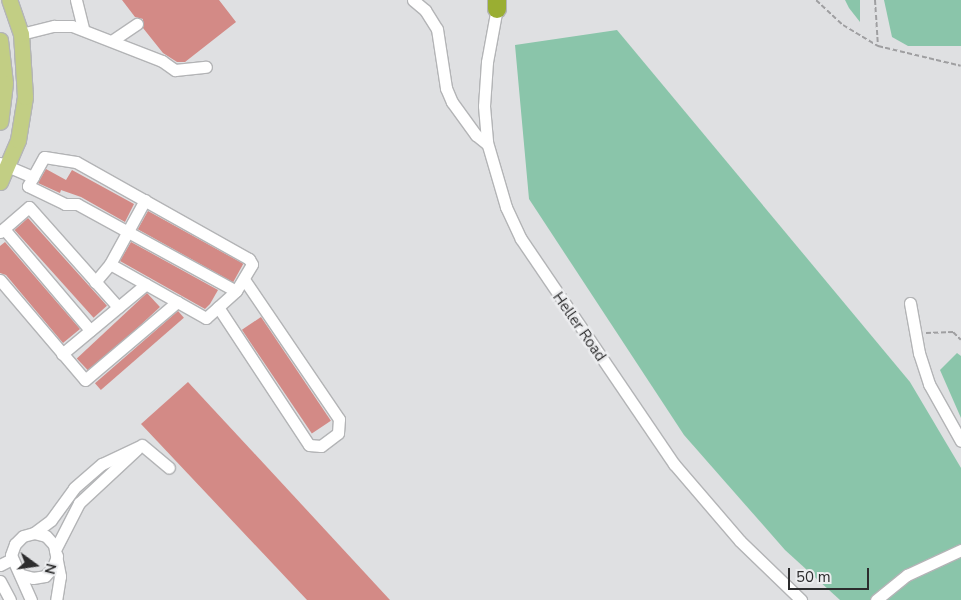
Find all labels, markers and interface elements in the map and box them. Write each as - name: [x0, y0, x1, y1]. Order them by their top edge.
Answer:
- street label: Heller Road: [549, 289, 609, 365]
- north arrow: [10, 540, 60, 590]
- scale bar: [791, 558, 872, 590]
- text: N: [40, 561, 61, 576]
- text: 50 m: [796, 567, 831, 587]

